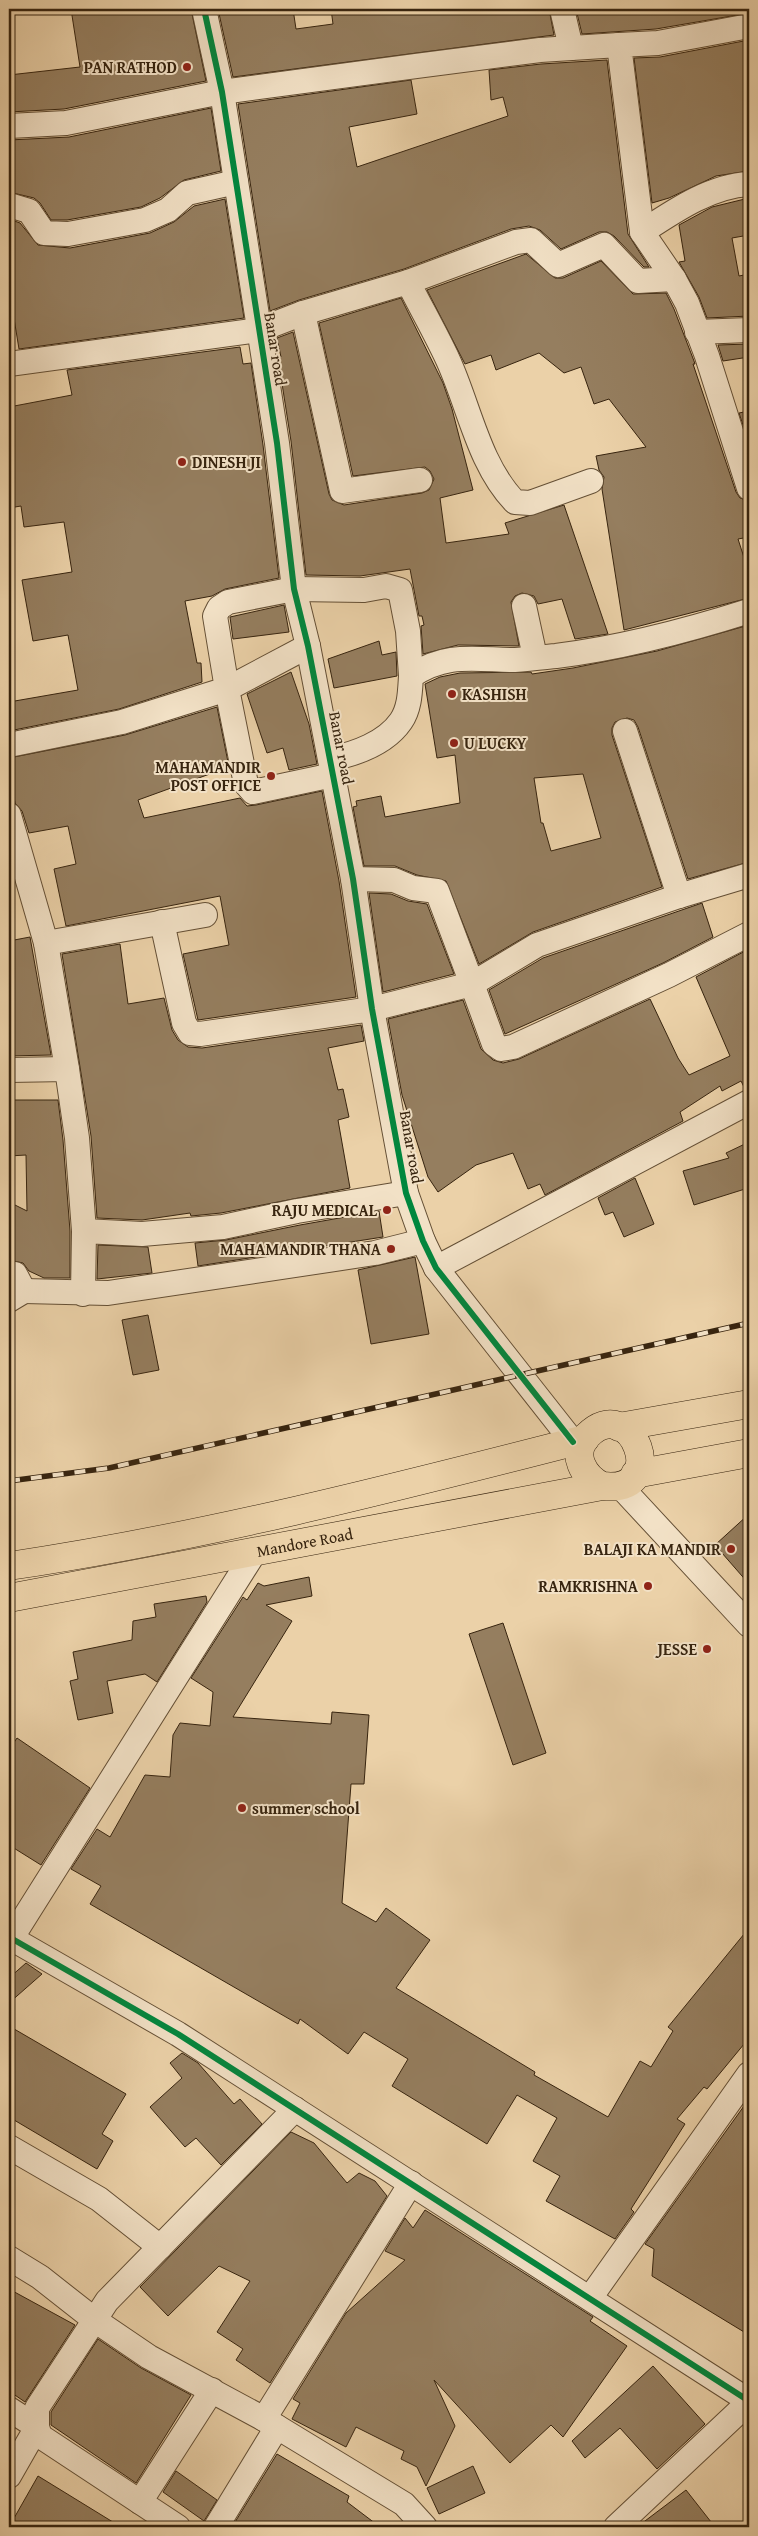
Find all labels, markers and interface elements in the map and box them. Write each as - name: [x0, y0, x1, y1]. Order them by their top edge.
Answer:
- place label: PAN RATHOD: [84, 55, 177, 79]
- marker: PAN RATHOD: [181, 61, 193, 73]
- street label: Banar road: [258, 311, 294, 388]
- place label: DINESH JI: [192, 450, 261, 474]
- marker: DINESH JI: [176, 456, 188, 468]
- place label: KASHISH: [462, 682, 527, 706]
- marker: KASHISH: [446, 688, 458, 700]
- street label: Banar road: [323, 709, 361, 787]
- place label: U LUCKY: [464, 731, 527, 755]
- marker: U LUCKY: [448, 737, 460, 749]
- place label: MAHAMANDIR POST OFFICE: [155, 755, 261, 797]
- marker: MAHAMANDIR POST OFFICE: [265, 770, 277, 782]
- street label: Banar road: [394, 1109, 430, 1186]
- place label: RAJU MEDICAL: [272, 1198, 378, 1222]
- marker: RAJU MEDICAL: [381, 1204, 393, 1216]
- place label: MAHAMANDIR THANA: [220, 1237, 382, 1261]
- marker: MAHAMANDIR THANA: [385, 1243, 397, 1255]
- street label: Mandore Road: [255, 1521, 355, 1563]
- place label: BALAJI KA MANDIR: [584, 1537, 721, 1561]
- marker: BALAJI KA MANDIR: [725, 1543, 737, 1555]
- place label: RAMKRISHNA: [538, 1574, 639, 1598]
- marker: RAMKRISHNA: [642, 1580, 654, 1592]
- place label: JESSE: [655, 1637, 697, 1661]
- marker: JESSE: [701, 1643, 713, 1655]
- place label: summer school: [252, 1796, 360, 1820]
- marker: summer school: [236, 1802, 248, 1814]

